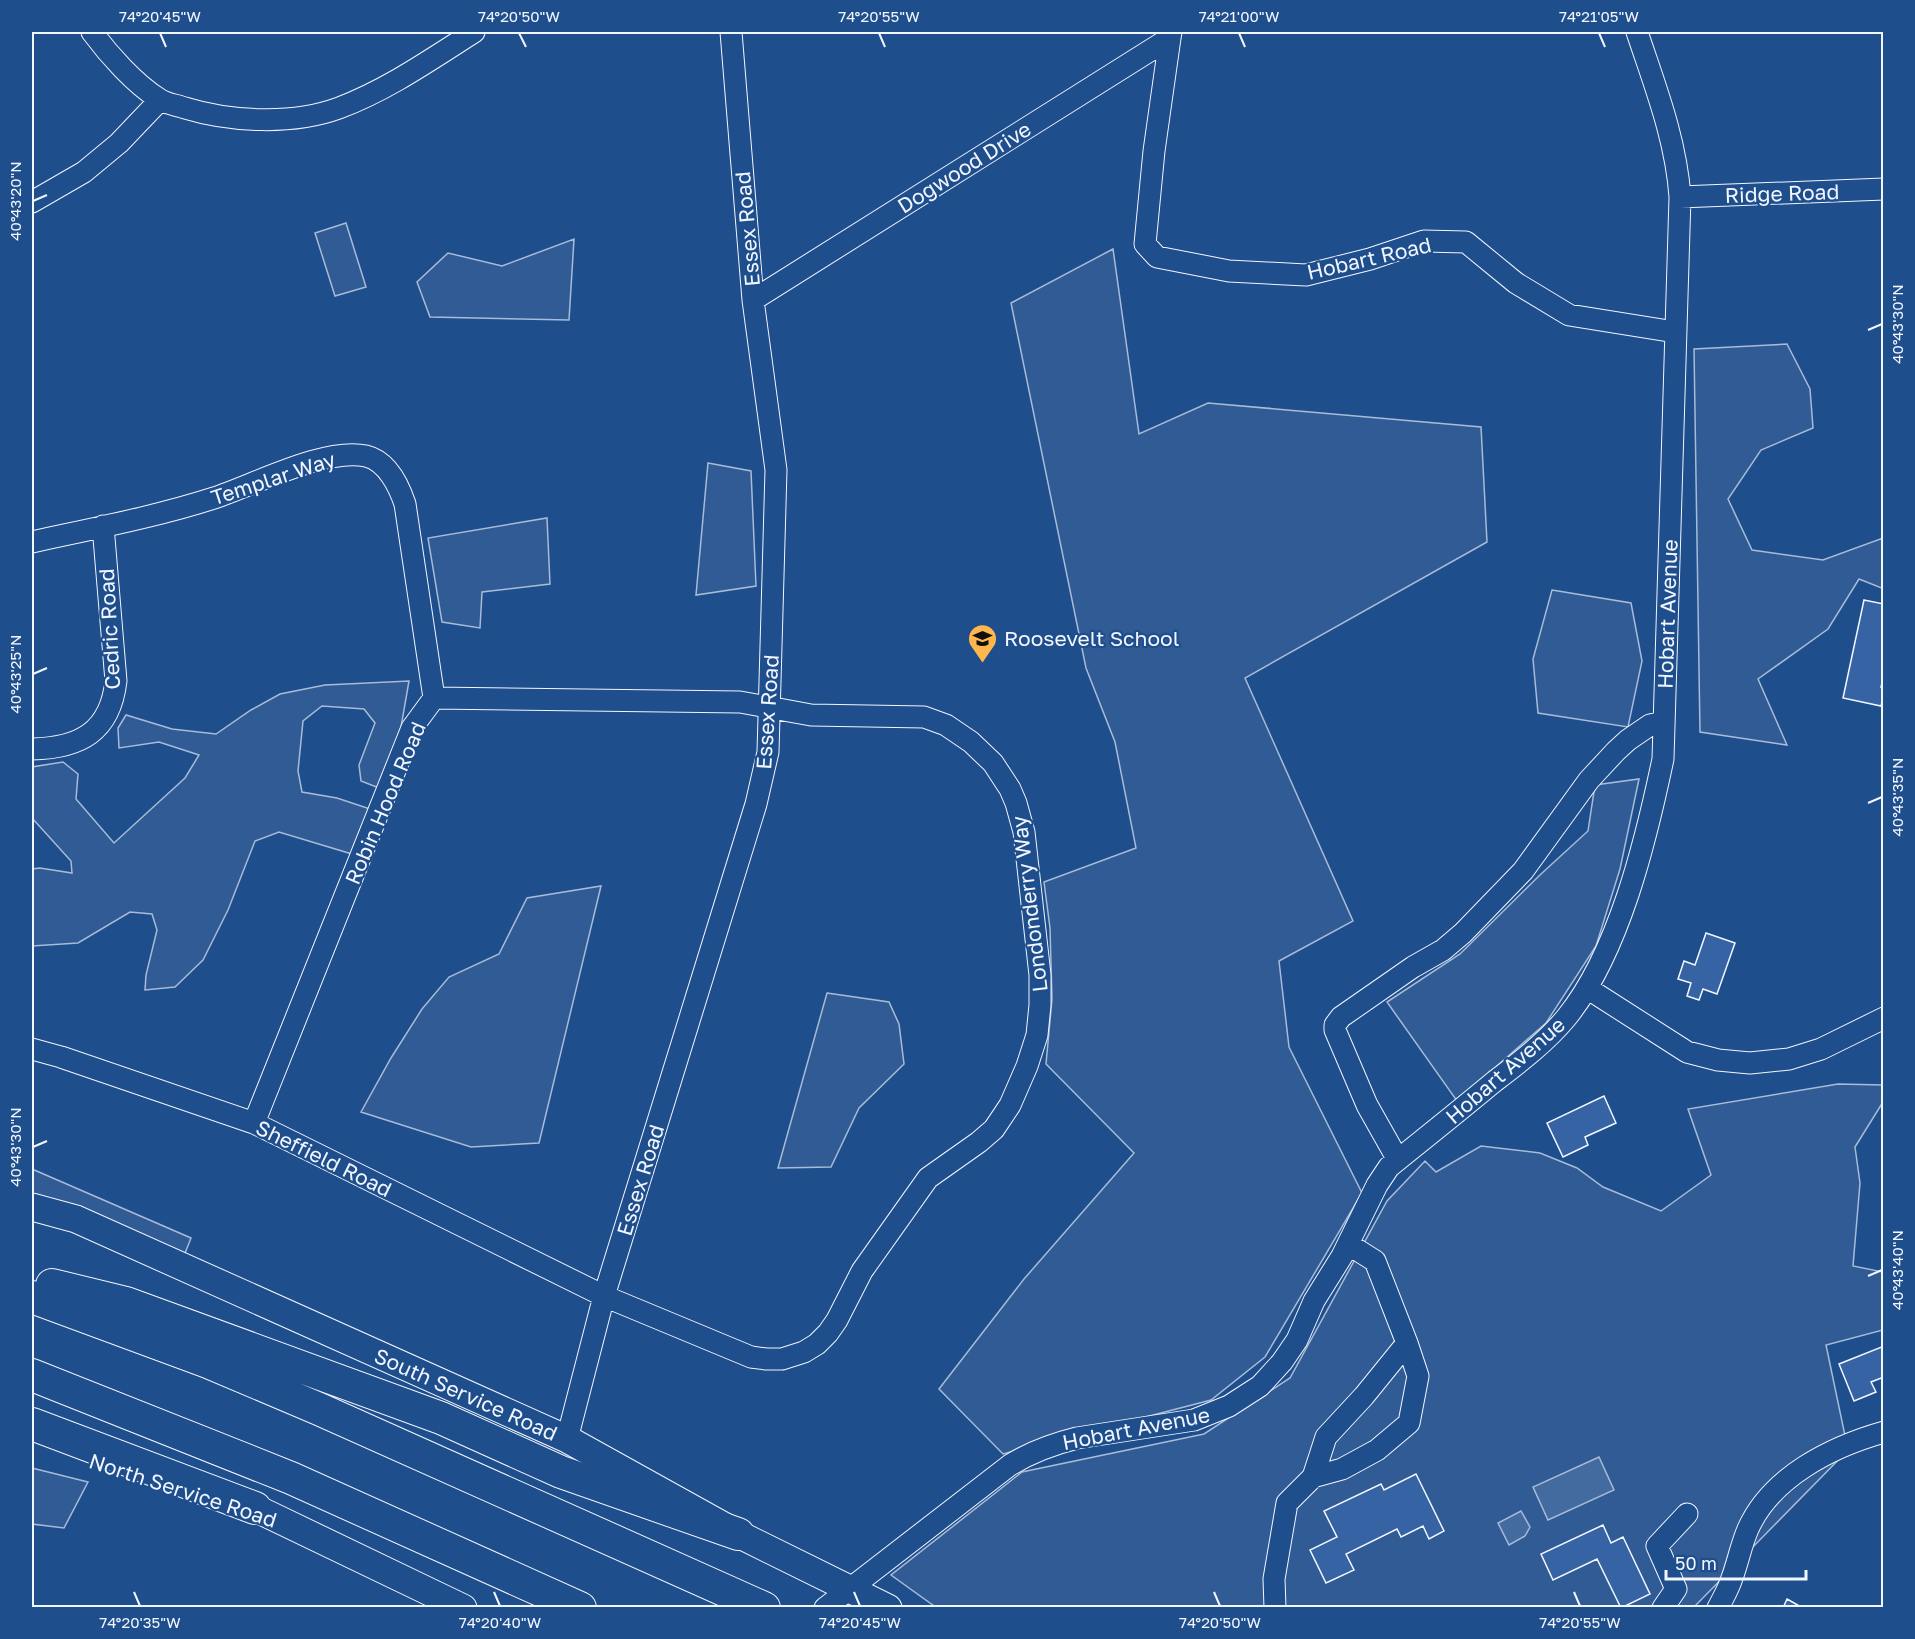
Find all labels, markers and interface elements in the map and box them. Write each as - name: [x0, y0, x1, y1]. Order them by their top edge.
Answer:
- text: 74°20'45"W: [119, 7, 201, 25]
- text: 74°20'50"W: [478, 7, 560, 25]
- text: 74°20'55"W: [838, 7, 920, 25]
- text: 74°21'00"W: [1199, 7, 1279, 25]
- text: 74°21'05"W: [1559, 7, 1639, 25]
- street label: Dogwood Drive: [892, 116, 1036, 218]
- text: 40°43'20"N: [6, 161, 24, 241]
- street label: Essex Road: [729, 171, 765, 287]
- street label: Ridge Road: [1724, 178, 1840, 208]
- street label: Hobart Road: [1304, 231, 1434, 285]
- text: 40°43'30"N: [1888, 284, 1906, 364]
- street label: Templar Way: [207, 446, 339, 510]
- street label: Hobart Avenue: [1651, 539, 1683, 689]
- street label: Cedric Road: [93, 568, 125, 690]
- school or university icon: Roosevelt School: [967, 622, 999, 664]
- place label: Roosevelt School: [1004, 625, 1179, 651]
- text: 40°43'25"N: [6, 635, 24, 713]
- street label: Essex Road: [750, 654, 784, 770]
- street label: Robin Hood Road: [339, 718, 431, 888]
- text: 40°43'35"N: [1888, 758, 1906, 836]
- street label: Londonderry Way: [1005, 814, 1053, 994]
- street label: Hobart Avenue: [1440, 1011, 1570, 1129]
- text: 40°43'30"N: [6, 1107, 24, 1187]
- street label: Sheffield Road: [252, 1114, 396, 1202]
- street label: Essex Road: [611, 1121, 669, 1239]
- text: 40°43'40"N: [1888, 1230, 1906, 1310]
- street label: South Service Road: [371, 1342, 561, 1446]
- street label: Hobart Avenue: [1060, 1401, 1212, 1455]
- street label: North Service Road: [86, 1447, 280, 1533]
- scale bar: [1666, 1543, 1806, 1581]
- text: 50 m: [1675, 1552, 1717, 1574]
- text: 74°20'35"W: [99, 1613, 181, 1631]
- text: 74°20'40"W: [459, 1613, 541, 1631]
- text: 74°20'45"W: [819, 1613, 901, 1631]
- text: 74°20'50"W: [1179, 1613, 1261, 1631]
- text: 74°20'55"W: [1539, 1613, 1621, 1631]

